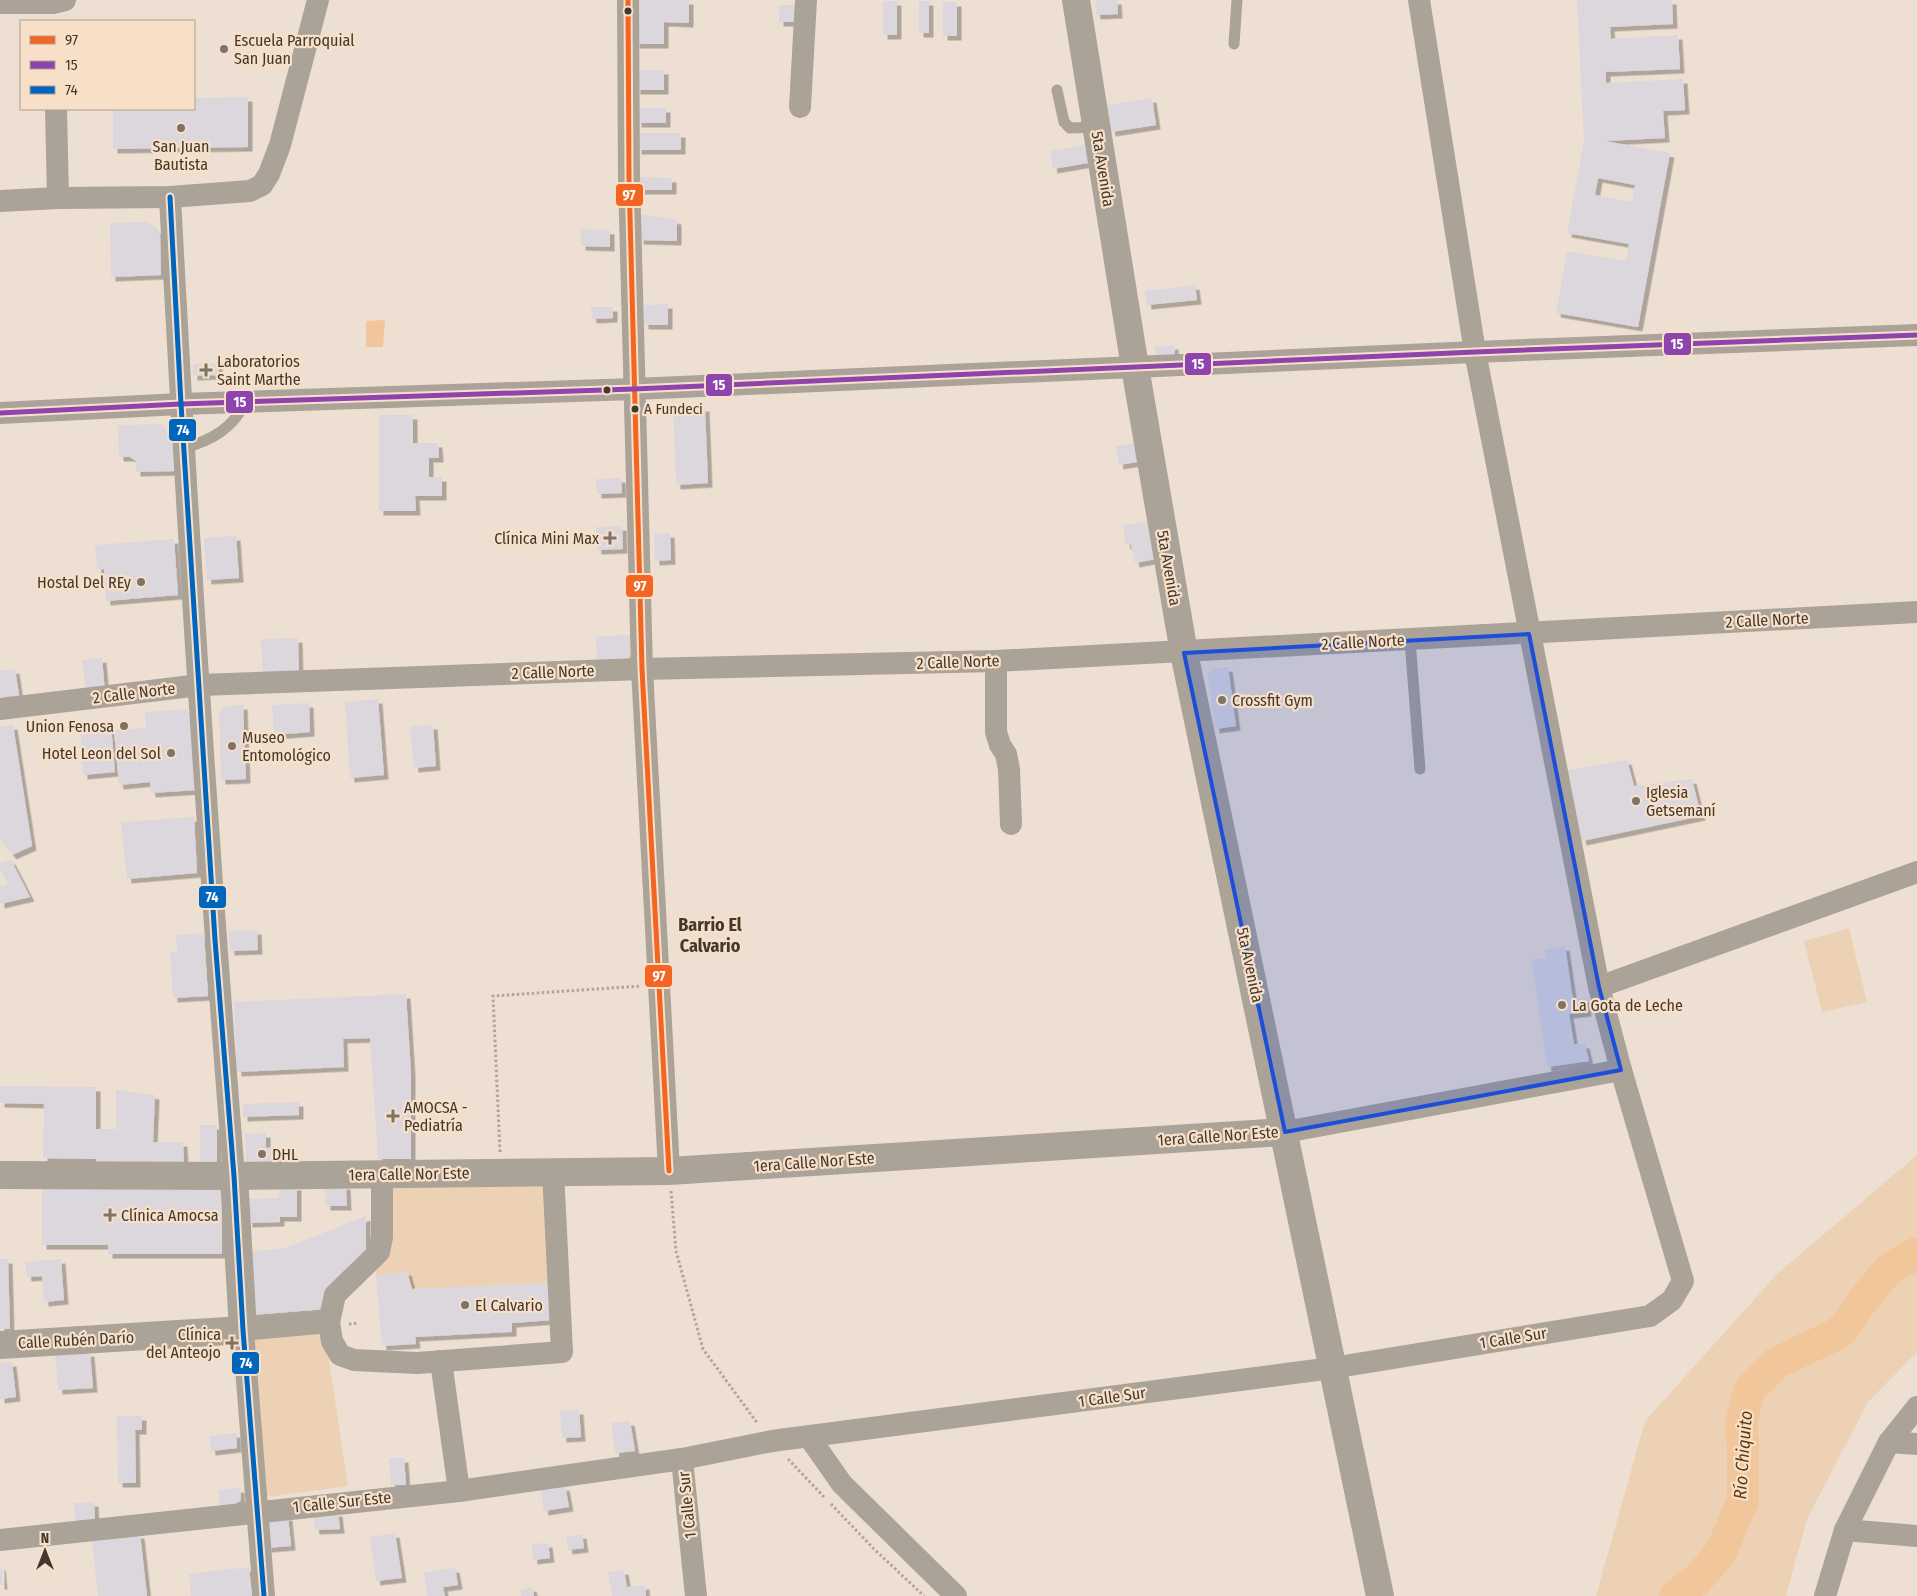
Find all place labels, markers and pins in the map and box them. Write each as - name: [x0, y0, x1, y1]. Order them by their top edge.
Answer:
- unlabelled marker: [623, 6, 633, 16]
- place label: Escuela Parroquial San Juan: [234, 31, 354, 68]
- marker: Escuela Parroquial San Juan: [218, 43, 230, 55]
- marker: San Juan Bautista: [175, 122, 187, 134]
- place label: San Juan Bautista: [153, 137, 209, 174]
- place label: Laboratorios Saint Marthe: [217, 352, 301, 389]
- marker: Laboratorios Saint Marthe: [199, 363, 213, 377]
- unlabelled marker: [602, 385, 612, 395]
- place label: A Fundeci: [644, 400, 703, 418]
- marker: A Fundeci: [630, 404, 640, 414]
- place label: Clínica Mini Max: [494, 529, 599, 548]
- marker: Clínica Mini Max: [603, 531, 617, 545]
- place label: Hostal Del REy: [37, 573, 132, 592]
- marker: Hostal Del REy: [135, 576, 147, 588]
- place label: Crossfit Gym: [1232, 691, 1313, 710]
- marker: Crossfit Gym: [1216, 694, 1228, 706]
- place label: Union Fenosa: [26, 717, 114, 736]
- marker: Union Fenosa: [118, 720, 130, 732]
- place label: Museo Entomológico: [242, 728, 331, 765]
- marker: Museo Entomológico: [226, 740, 238, 752]
- place label: Hotel Leon del Sol: [42, 744, 161, 763]
- marker: Hotel Leon del Sol: [165, 747, 177, 759]
- place label: Iglesia Getsemaní: [1646, 783, 1716, 820]
- marker: Iglesia Getsemaní: [1630, 795, 1642, 807]
- place label: La Gota de Leche: [1572, 996, 1683, 1015]
- marker: La Gota de Leche: [1556, 999, 1568, 1011]
- place label: AMOCSA - Pediatría: [404, 1098, 468, 1135]
- marker: AMOCSA - Pediatría: [386, 1109, 400, 1123]
- place label: DHL: [272, 1145, 298, 1164]
- marker: DHL: [256, 1148, 268, 1160]
- place label: Clínica Amocsa: [121, 1206, 219, 1225]
- marker: Clínica Amocsa: [103, 1208, 117, 1222]
- place label: El Calvario: [475, 1296, 543, 1315]
- marker: El Calvario: [459, 1299, 471, 1311]
- place label: Clínica del Anteojo: [146, 1325, 221, 1362]
- marker: Clínica del Anteojo: [225, 1336, 239, 1350]

